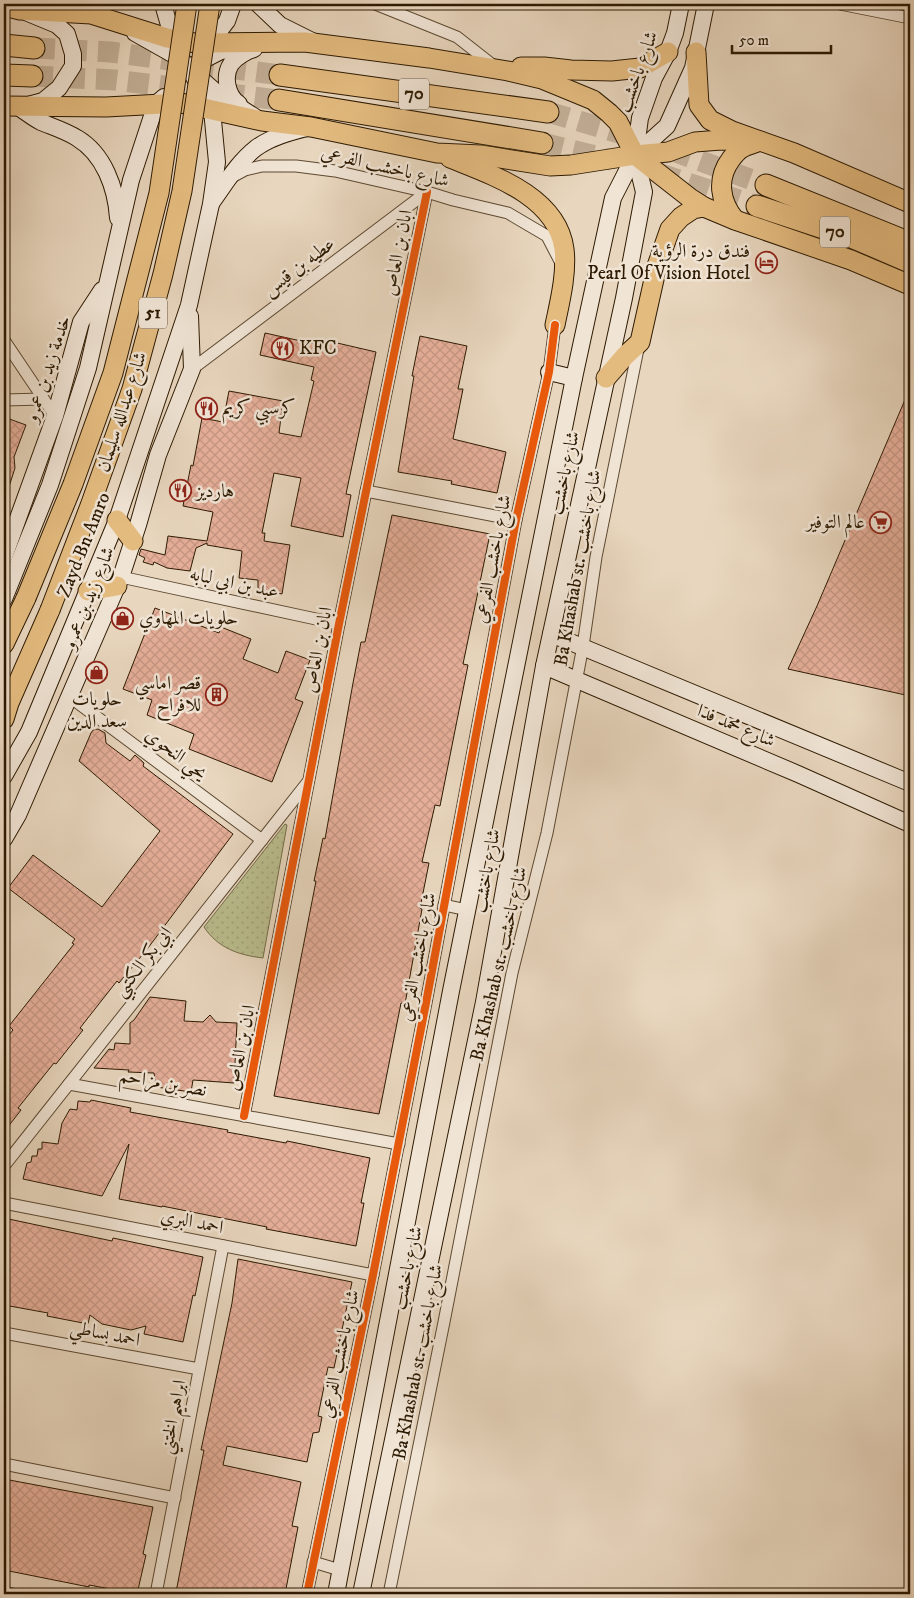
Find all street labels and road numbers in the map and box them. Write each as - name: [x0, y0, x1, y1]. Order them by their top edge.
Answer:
- street label: شارع باخشب: [613, 28, 666, 117]
- road number: 70: [399, 78, 429, 110]
- street label: شارع باخشب الفرعي: [318, 141, 451, 196]
- street label: ابان بن العاص: [378, 208, 418, 298]
- road number: 70: [820, 216, 850, 248]
- street label: عطيه بن قيس: [258, 232, 340, 302]
- road number: 51: [139, 298, 167, 328]
- street label: خدمة زيد بن عمرو: [19, 313, 76, 427]
- street label: شارع عبدالله سليمان: [92, 349, 155, 476]
- street label: شارع باخشب: [545, 429, 588, 518]
- street label: Ba Khashab st. شارع باخشب: [549, 468, 610, 668]
- street label: Zayd Bn Amro: [52, 489, 116, 601]
- street label: شارع باخشب الفرعي: [469, 493, 520, 626]
- street label: شارع زيد بن عمرو: [57, 543, 123, 656]
- street label: عبد بن ابي لبابه: [187, 562, 281, 607]
- street label: ابان بن العاص: [298, 605, 338, 695]
- street label: شارع محمد فدا: [692, 699, 779, 755]
- street label: يحي النحوي: [137, 723, 212, 790]
- street label: شارع باخشب: [468, 827, 509, 915]
- street label: Ba Khashab st. شارع باخشب: [465, 864, 536, 1064]
- street label: شارع باخشب الفرعي: [394, 891, 445, 1024]
- street label: ابي بكر الكتبي: [108, 922, 182, 1005]
- street label: ابان بن العاص: [221, 1003, 261, 1093]
- street label: نصر بن مزاحم: [117, 1064, 208, 1108]
- street label: احمد البري: [158, 1205, 225, 1242]
- street label: شارع باخشب: [388, 1224, 431, 1313]
- street label: Ba Khashab st. شارع باخشب: [388, 1262, 451, 1462]
- street label: شارع باخشب الفرعي: [315, 1288, 368, 1421]
- street label: احمد بساطي: [67, 1316, 142, 1358]
- street label: ابراهيم الختني: [155, 1378, 198, 1457]

